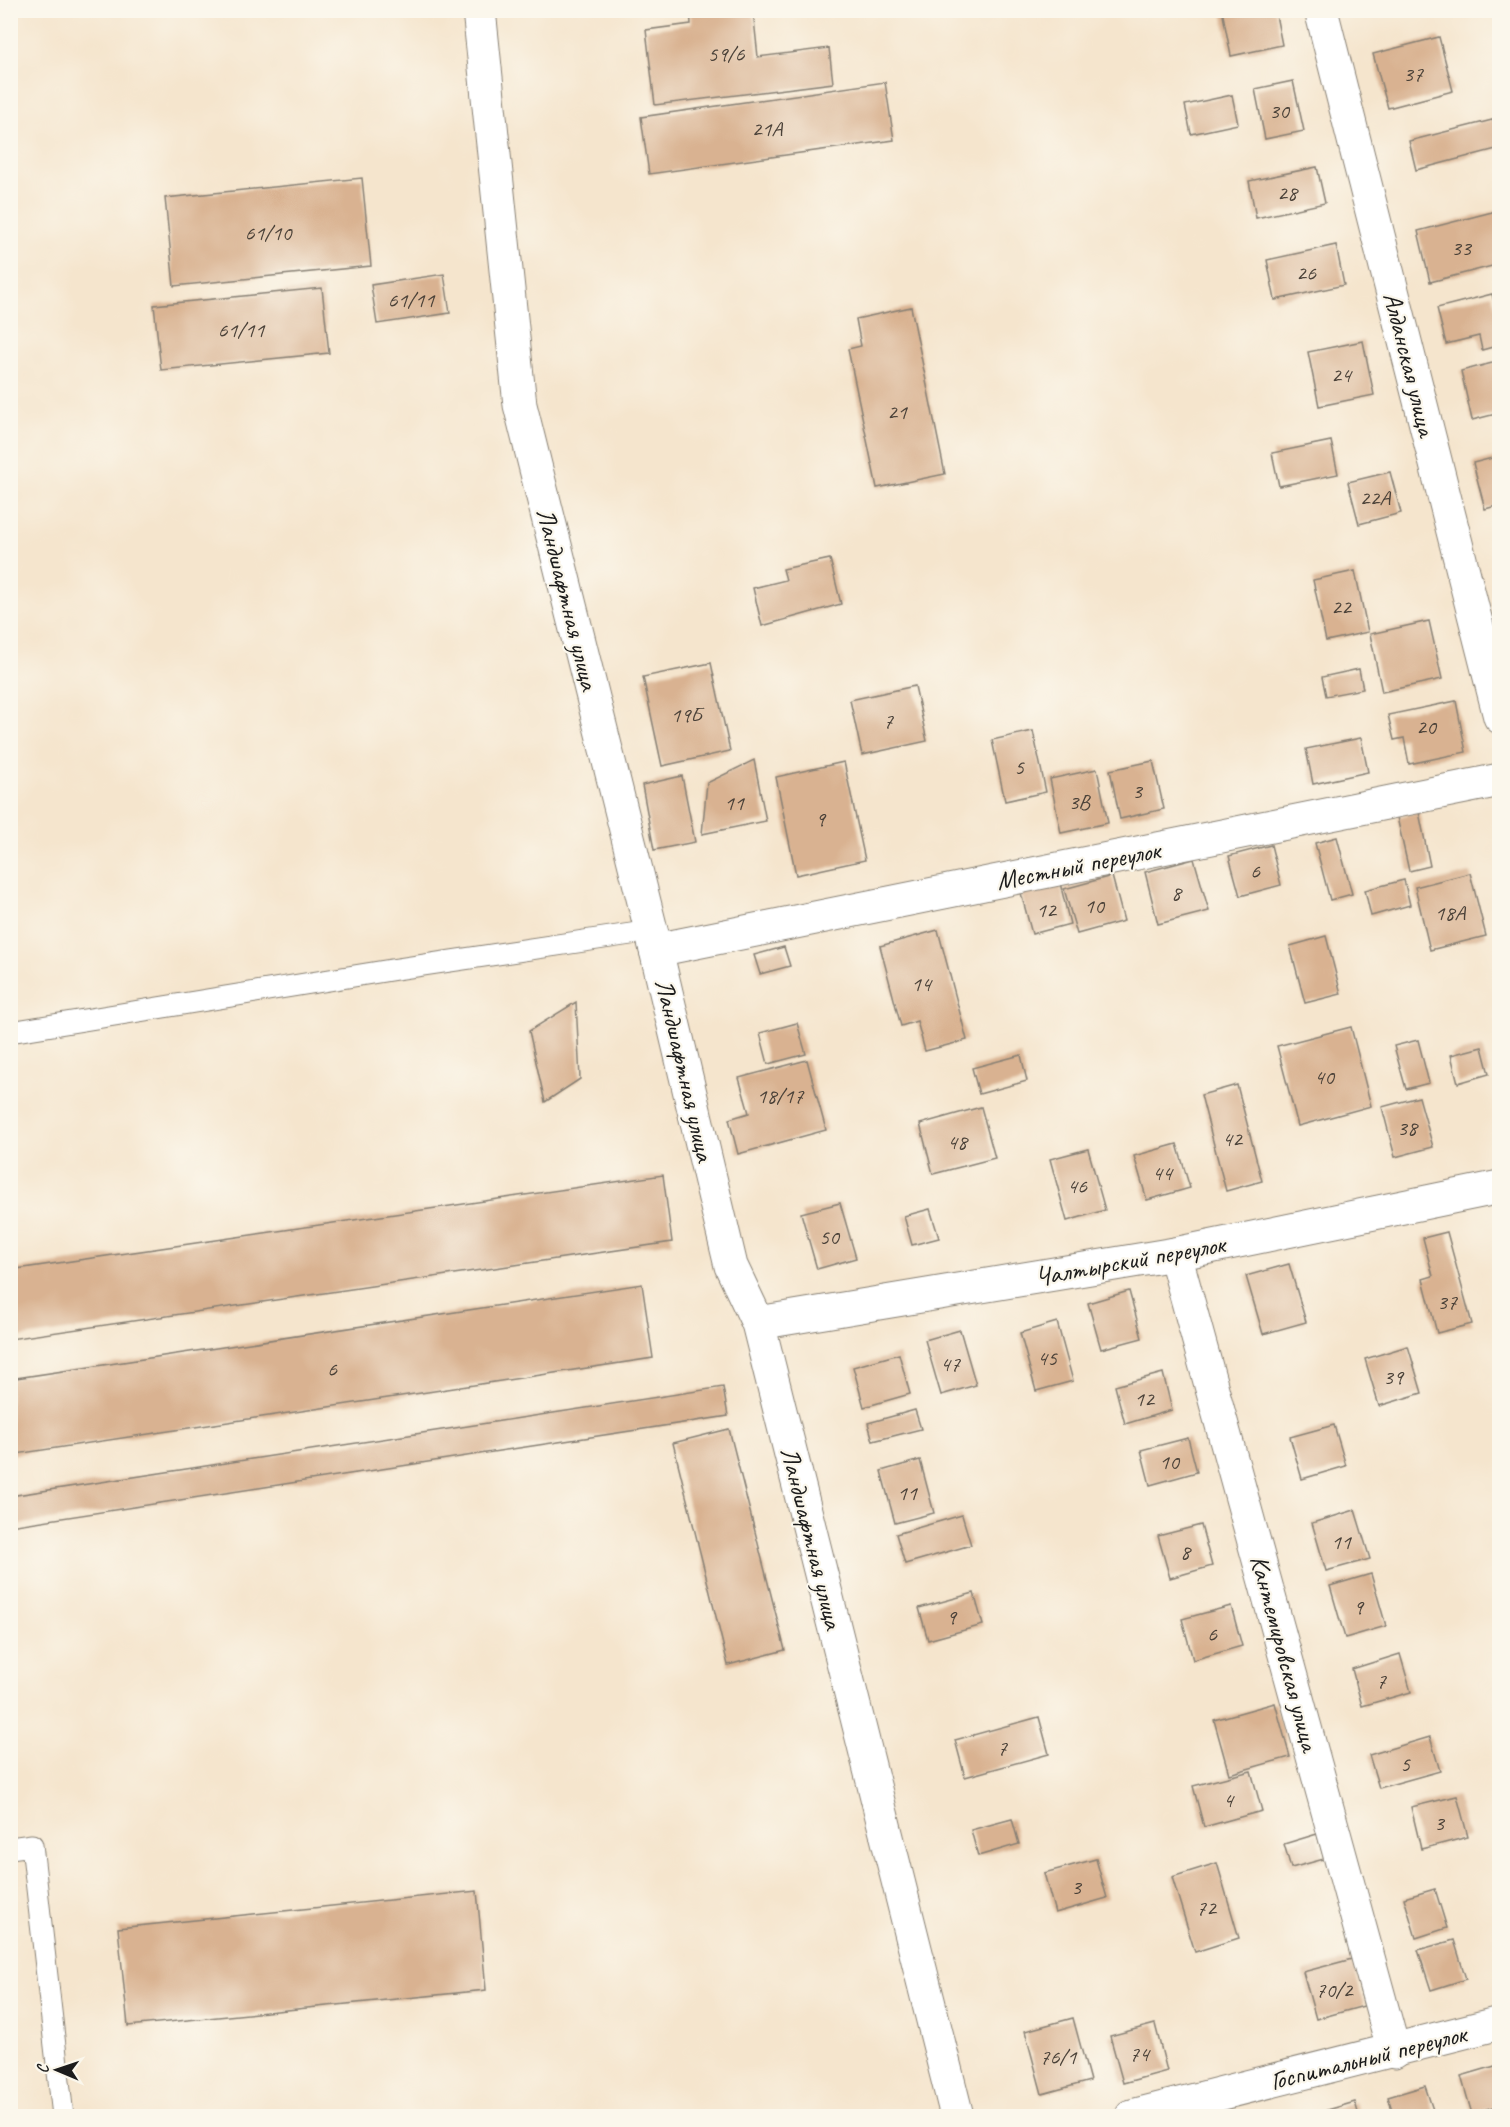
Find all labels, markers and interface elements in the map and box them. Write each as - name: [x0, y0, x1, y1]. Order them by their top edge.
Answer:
- house number: 59/6: [708, 40, 746, 68]
- house number: 37: [1403, 60, 1424, 88]
- house number: 30: [1269, 97, 1291, 125]
- house number: 21А: [752, 115, 783, 143]
- house number: 28: [1277, 179, 1299, 207]
- house number: 61/10: [245, 219, 294, 247]
- house number: 33: [1451, 234, 1473, 262]
- house number: 26: [1296, 259, 1317, 287]
- house number: 61/11: [388, 286, 436, 314]
- street label: Алданская улица: [1376, 289, 1444, 442]
- house number: 61/11: [218, 316, 266, 344]
- house number: 24: [1331, 361, 1353, 389]
- house number: 21: [887, 398, 908, 426]
- house number: 22А: [1360, 484, 1391, 512]
- street label: Ландшафтная улица: [529, 505, 606, 695]
- house number: 22: [1331, 593, 1353, 621]
- house number: 19Б: [671, 701, 705, 729]
- house number: 7: [883, 707, 894, 735]
- house number: 20: [1416, 713, 1438, 741]
- house number: 5: [1014, 753, 1025, 781]
- house number: 3: [1132, 777, 1144, 805]
- house number: 3В: [1068, 788, 1091, 816]
- house number: 11: [724, 789, 745, 817]
- house number: 9: [815, 805, 827, 833]
- street label: Местный переулок: [993, 833, 1165, 898]
- house number: 6: [1250, 857, 1261, 885]
- house number: 8: [1171, 879, 1183, 907]
- house number: 10: [1084, 892, 1106, 920]
- house number: 12: [1036, 896, 1058, 924]
- house number: 18А: [1435, 899, 1466, 927]
- house number: 14: [911, 970, 933, 998]
- street label: Ландшафтная улица: [647, 976, 722, 1166]
- house number: 40: [1314, 1063, 1336, 1091]
- house number: 18/17: [757, 1082, 805, 1110]
- house number: 38: [1397, 1114, 1419, 1142]
- house number: 42: [1222, 1125, 1244, 1153]
- house number: 48: [947, 1128, 969, 1156]
- house number: 44: [1152, 1159, 1174, 1187]
- house number: 46: [1067, 1172, 1088, 1200]
- house number: 50: [819, 1223, 841, 1251]
- street label: Чалтырский переулок: [1033, 1227, 1230, 1293]
- house number: 37: [1437, 1288, 1458, 1316]
- house number: 45: [1037, 1344, 1058, 1372]
- house number: 47: [940, 1350, 961, 1378]
- house number: 6: [327, 1355, 338, 1383]
- house number: 39: [1383, 1363, 1405, 1391]
- house number: 12: [1134, 1385, 1156, 1413]
- street label: Ландшафтная улица: [773, 1444, 850, 1634]
- house number: 10: [1159, 1448, 1181, 1476]
- house number: 11: [897, 1479, 918, 1507]
- house number: 11: [1331, 1528, 1352, 1556]
- house number: 8: [1180, 1538, 1192, 1566]
- street label: Кантемировская улица: [1243, 1552, 1327, 1757]
- house number: 9: [1353, 1593, 1365, 1621]
- house number: 9: [946, 1603, 958, 1631]
- house number: 6: [1207, 1620, 1218, 1648]
- house number: 7: [1376, 1667, 1387, 1695]
- house number: 7: [997, 1734, 1008, 1762]
- house number: 5: [1400, 1750, 1411, 1778]
- house number: 4: [1223, 1786, 1235, 1814]
- house number: 3: [1434, 1809, 1446, 1837]
- house number: 3: [1071, 1873, 1083, 1901]
- house number: 72: [1196, 1894, 1218, 1922]
- house number: 70/2: [1316, 1976, 1355, 2004]
- street label: Госпитальный переулок: [1267, 2017, 1472, 2098]
- north arrow: [27, 2040, 87, 2100]
- house number: 74: [1129, 2040, 1151, 2068]
- house number: 76/1: [1040, 2043, 1078, 2071]
- text: С: [33, 2063, 53, 2074]

